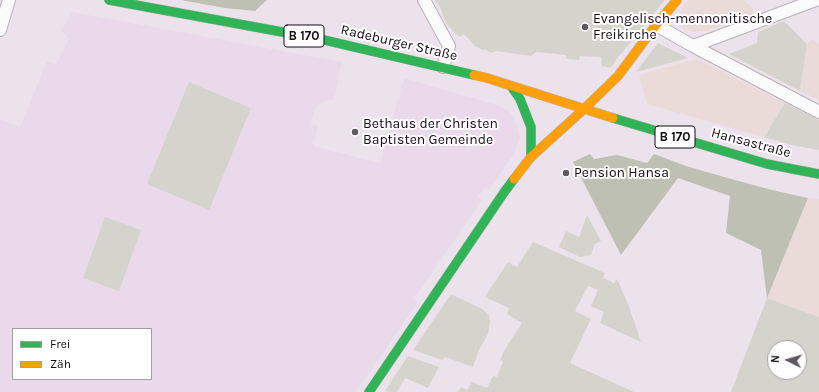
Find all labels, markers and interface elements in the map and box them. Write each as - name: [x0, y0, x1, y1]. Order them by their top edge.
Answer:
- place label: Evangelisch-mennonitische Freikirche: [593, 11, 772, 44]
- street label: Radeburger Straße: [339, 21, 459, 65]
- marker: Evangelisch-mennonitische Freikirche: [580, 22, 590, 32]
- road number: B 170: [284, 25, 324, 47]
- place label: Bethaus der Christen Baptisten Gemeinde: [363, 116, 498, 148]
- street label: Hansastraße: [709, 124, 793, 162]
- road number: B 170: [655, 126, 695, 148]
- marker: Bethaus der Christen Baptisten Gemeinde: [350, 127, 360, 137]
- place label: Pension Hansa: [574, 165, 669, 181]
- marker: Pension Hansa: [561, 168, 571, 178]
- legend: [12, 328, 152, 380]
- text: Frei: [50, 337, 70, 351]
- north arrow: [767, 340, 807, 380]
- text: N: [769, 355, 782, 364]
- text: Zäh: [50, 357, 71, 371]

